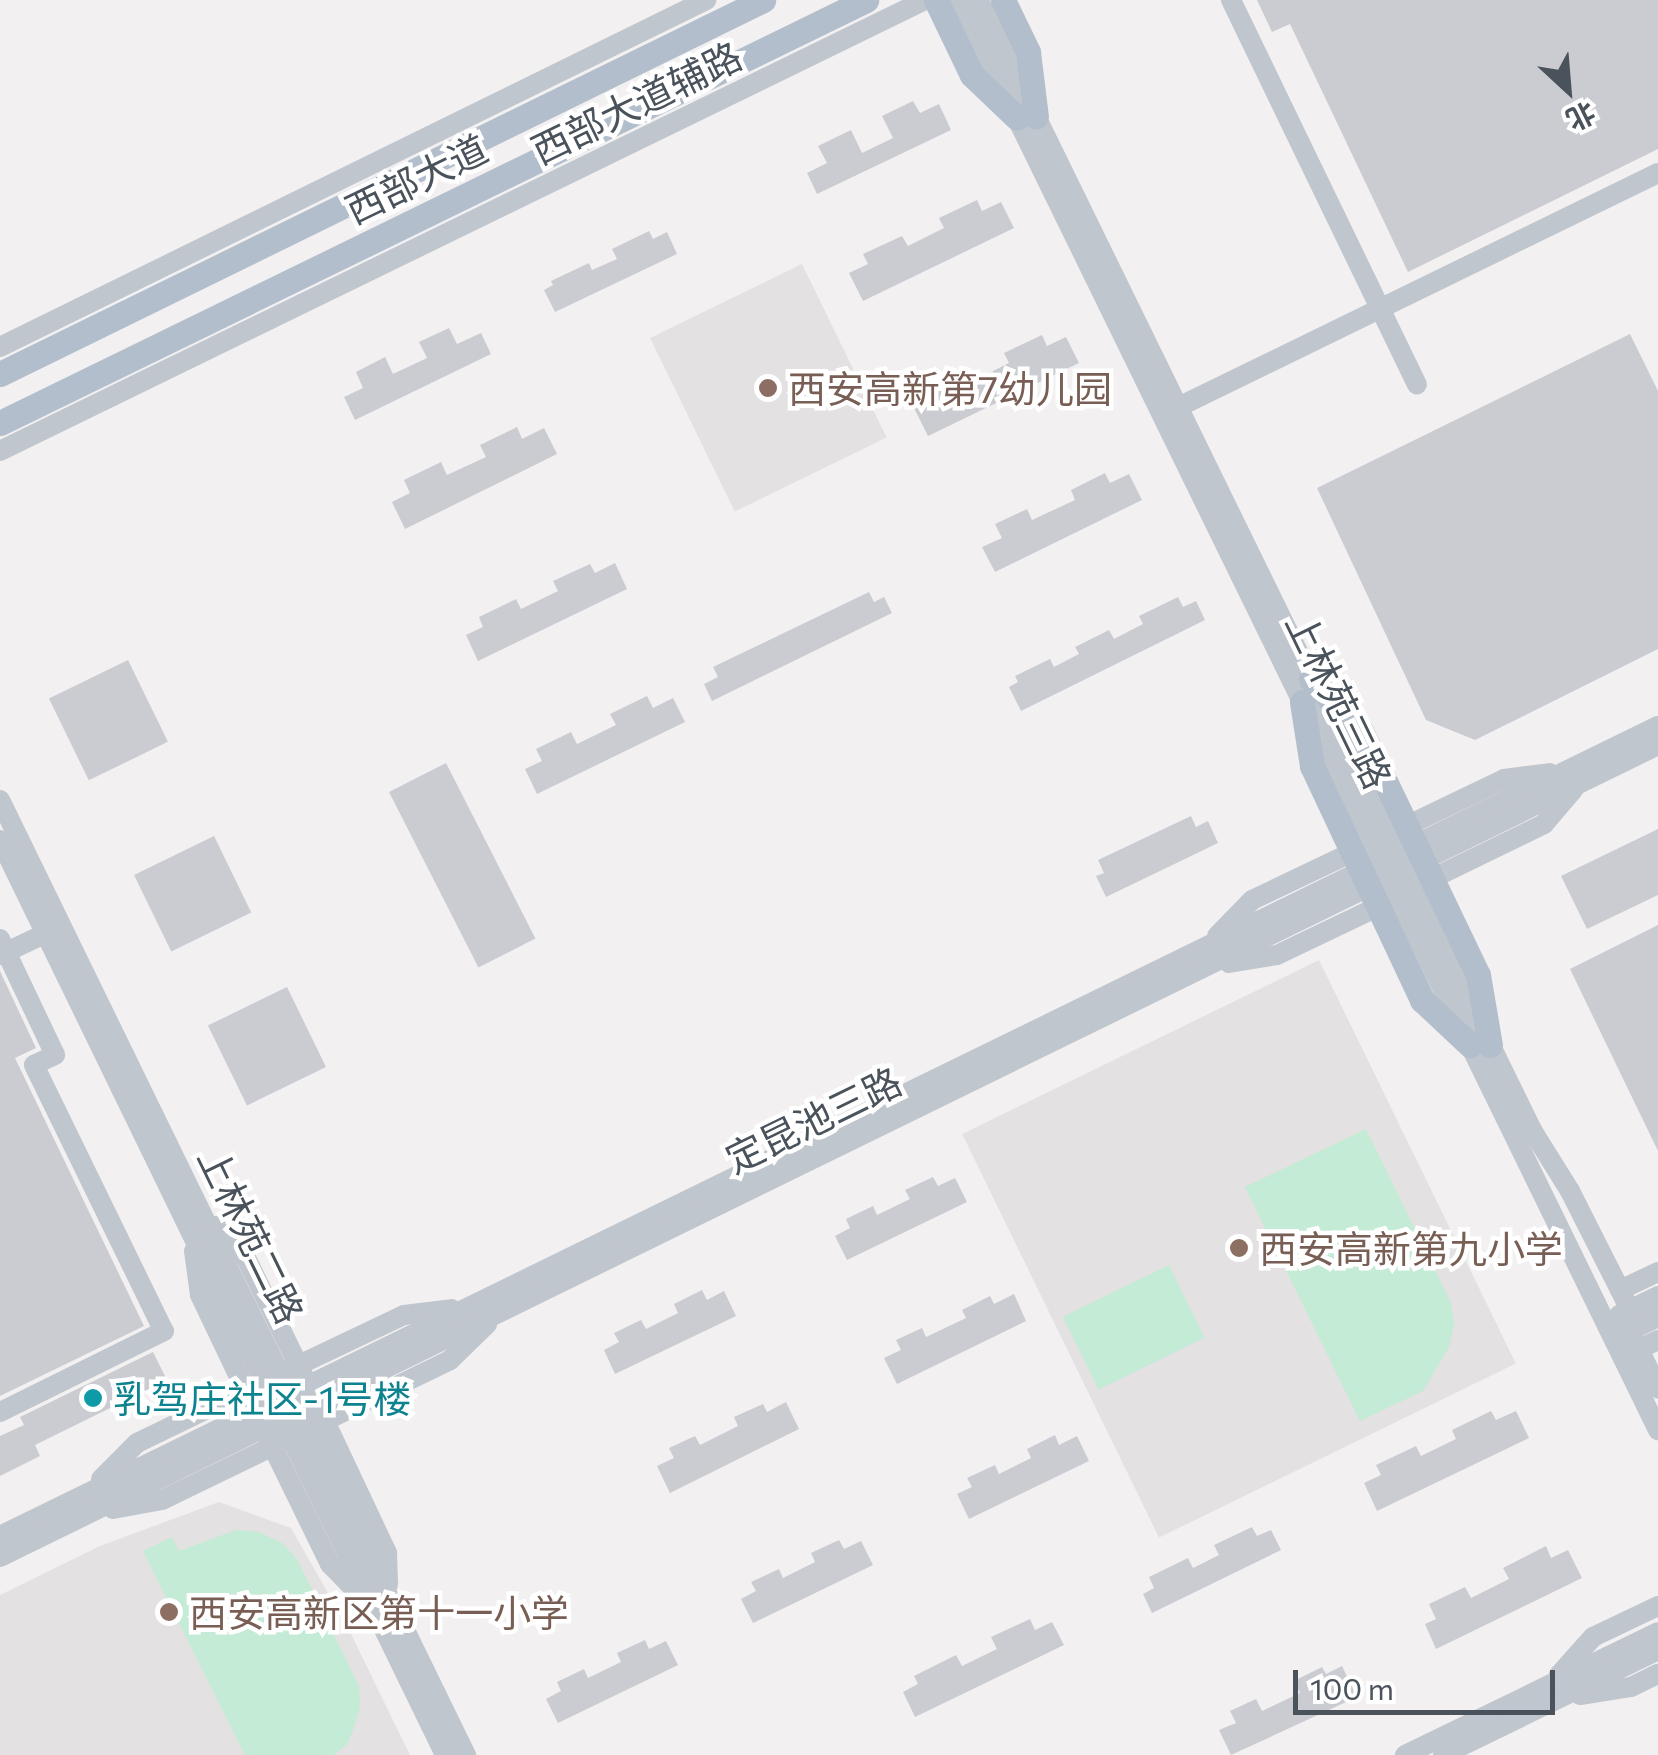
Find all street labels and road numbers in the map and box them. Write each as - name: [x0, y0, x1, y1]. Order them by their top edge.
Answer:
- street label: 西部大道辅路: [524, 32, 748, 172]
- street label: 西部大道: [338, 124, 494, 232]
- street label: 上林苑三路: [1278, 605, 1402, 795]
- street label: 定昆池三路: [718, 1057, 908, 1181]
- street label: 上林苑二路: [190, 1140, 314, 1330]

